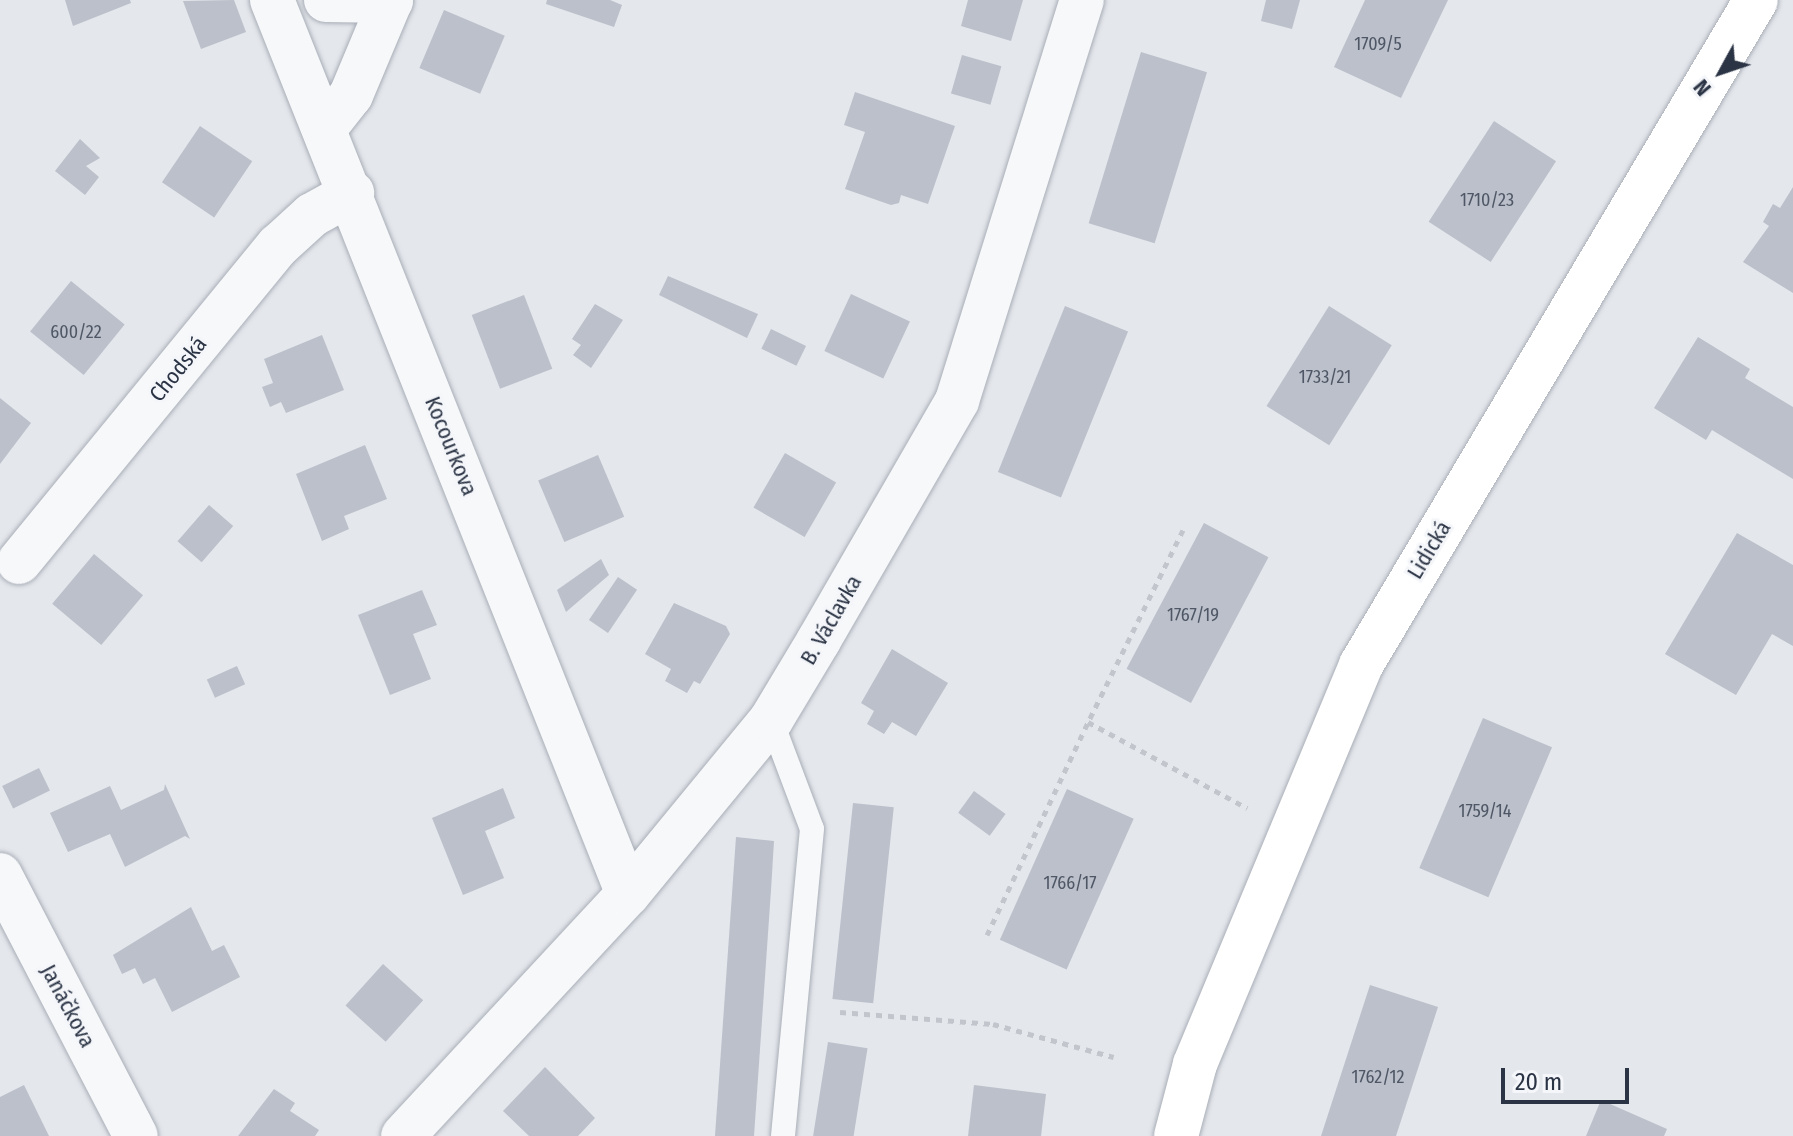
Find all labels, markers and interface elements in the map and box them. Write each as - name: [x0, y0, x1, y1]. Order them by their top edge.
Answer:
- north arrow: [1681, 32, 1761, 112]
- house number: 1709/5: [1354, 33, 1402, 55]
- text: N: [1688, 74, 1717, 101]
- house number: 1710/23: [1460, 189, 1514, 211]
- house number: 600/22: [50, 321, 102, 343]
- street label: Chodská: [144, 331, 212, 407]
- house number: 1733/21: [1299, 366, 1351, 388]
- street label: Kocourkova: [419, 393, 483, 499]
- street label: Lidická: [1402, 516, 1456, 584]
- street label: B. Václavka: [795, 571, 867, 669]
- house number: 1767/19: [1167, 604, 1219, 626]
- house number: 1759/14: [1458, 800, 1512, 822]
- house number: 1766/17: [1043, 872, 1097, 894]
- street label: Janáčkova: [35, 960, 101, 1052]
- scale bar: [1505, 1052, 1633, 1102]
- house number: 1762/12: [1352, 1066, 1404, 1088]
- text: 20 m: [1515, 1068, 1562, 1096]

